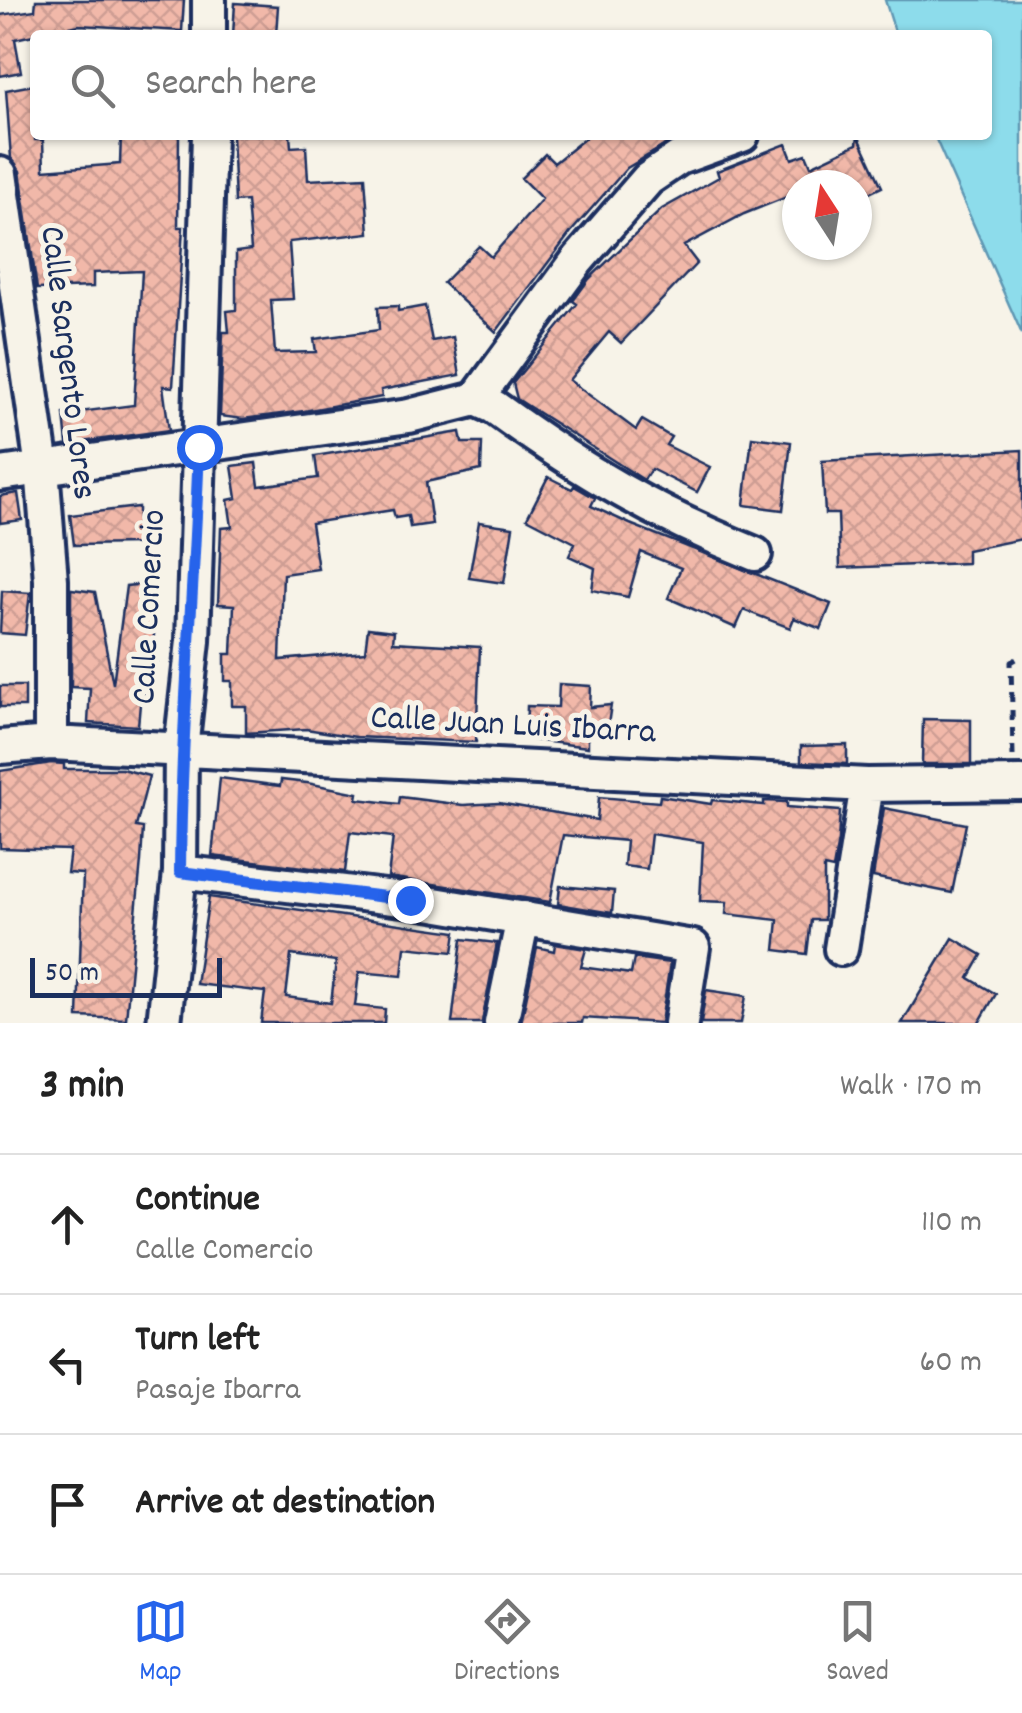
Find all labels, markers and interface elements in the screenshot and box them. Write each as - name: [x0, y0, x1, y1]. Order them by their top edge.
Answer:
- search box: [30, 30, 992, 140]
- icon: search: [65, 58, 120, 113]
- text: Search here: [145, 58, 317, 113]
- north arrow: [782, 170, 872, 260]
- street label: Calle Sargento Lores: [24, 223, 108, 503]
- route start: [177, 425, 223, 471]
- street label: Calle Comercio: [121, 508, 181, 706]
- street label: Calle Juan Luis Ibarra: [369, 695, 657, 759]
- route end: [388, 878, 434, 924]
- scale bar: [30, 953, 222, 998]
- text: 50 m: [45, 955, 99, 995]
- text: 3 min: [40, 1058, 124, 1118]
- text: Walk · 170 m: [840, 1065, 982, 1111]
- text: Continue: [135, 1174, 260, 1229]
- icon: ahead: [40, 1197, 95, 1252]
- text: 110 m: [921, 1201, 982, 1247]
- text: Calle Comercio: [135, 1229, 313, 1275]
- text: Turn left: [135, 1314, 260, 1369]
- icon: left: [40, 1337, 95, 1392]
- text: 60 m: [920, 1341, 982, 1387]
- text: Pasaje Ibarra: [135, 1369, 300, 1415]
- icon: arrive: [40, 1477, 95, 1532]
- text: Arrive at destination: [135, 1477, 435, 1532]
- tab: Map: [133, 1594, 188, 1694]
- tab: Directions: [454, 1594, 560, 1694]
- tab: Saved: [826, 1594, 889, 1694]

